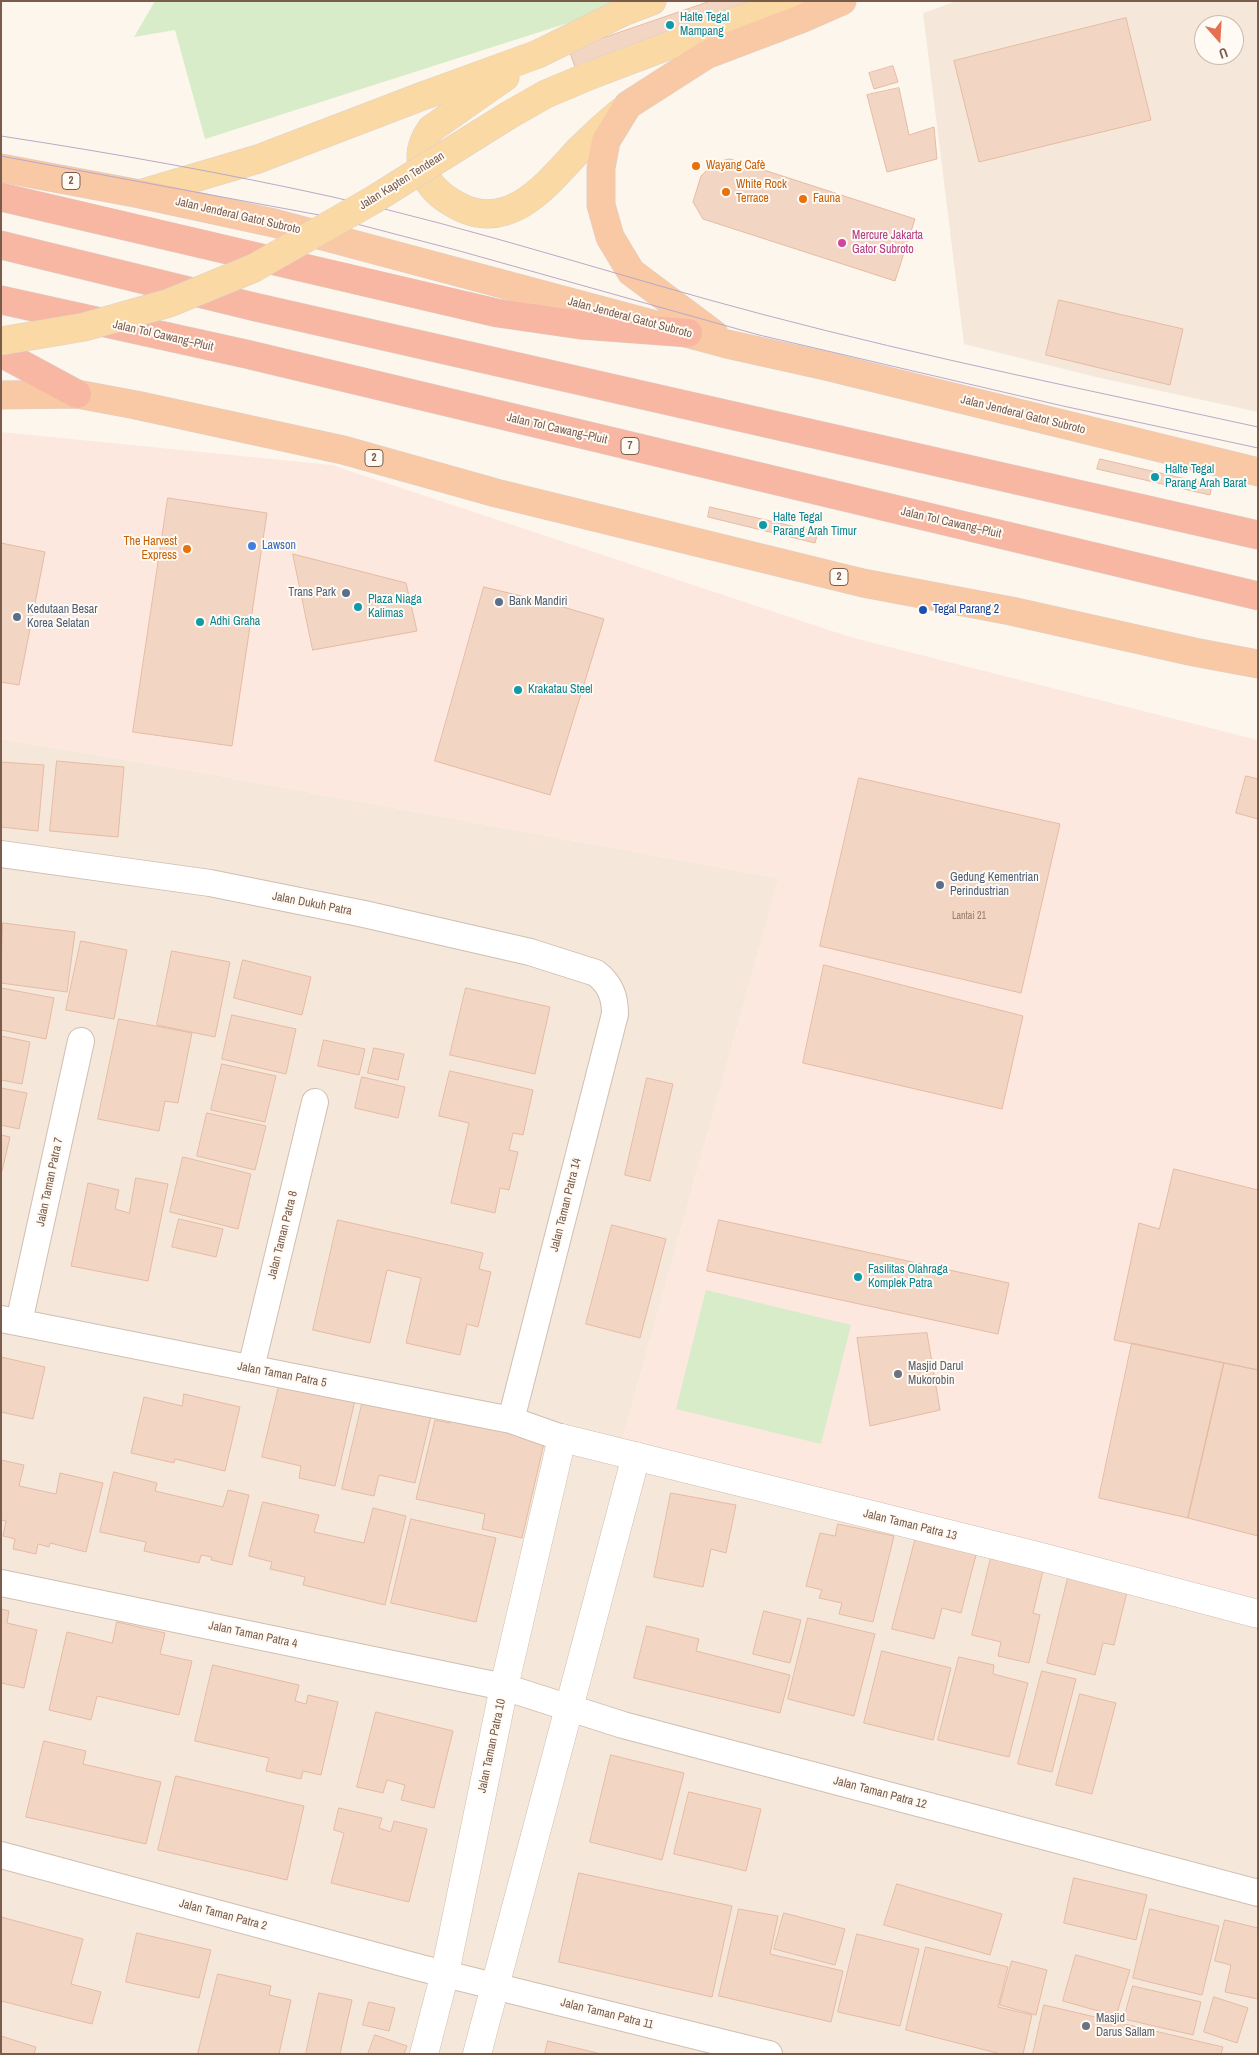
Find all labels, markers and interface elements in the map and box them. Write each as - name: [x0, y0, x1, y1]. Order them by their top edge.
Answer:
- place label: Halte Tegal Mampang: [680, 11, 729, 39]
- north arrow: [1194, 15, 1244, 65]
- marker: Halte Tegal Mampang: [664, 19, 676, 31]
- text: U: [1217, 43, 1230, 63]
- street label: Jalan Kapten Tendean: [357, 149, 447, 213]
- place label: Wayang Cafè: [706, 159, 765, 173]
- marker: Wayang Cafè: [690, 160, 702, 172]
- road number: 2: [62, 172, 80, 190]
- place label: White Rock Terrace: [736, 178, 787, 206]
- marker: White Rock Terrace: [720, 186, 732, 198]
- place label: Fauna: [813, 192, 840, 206]
- marker: Fauna: [797, 193, 809, 205]
- street label: Jalan Jenderal Gatot Subroto: [174, 195, 302, 237]
- place label: Mercure Jakarta Gator Subroto: [852, 229, 923, 257]
- marker: Mercure Jakarta Gator Subroto: [836, 237, 848, 249]
- street label: Jalan Jenderal Gatot Subroto: [566, 294, 694, 342]
- street label: Jalan Tol Cawang–Pluit: [111, 317, 215, 355]
- street label: Jalan Jenderal Gatot Subroto: [959, 393, 1087, 437]
- street label: Jalan Tol Cawang–Pluit: [505, 410, 609, 448]
- road number: 7: [621, 438, 639, 454]
- road number: 2: [365, 449, 383, 466]
- place label: Halte Tegal Parang Arah Barat: [1165, 463, 1247, 491]
- marker: Halte Tegal Parang Arah Barat: [1149, 471, 1161, 483]
- street label: Jalan Tol Cawang–Pluit: [899, 504, 1003, 542]
- place label: Halte Tegal Parang Arah Timur: [773, 511, 856, 539]
- marker: Halte Tegal Parang Arah Timur: [757, 519, 769, 531]
- place label: The Harvest Express: [123, 535, 177, 563]
- place label: Lawson: [262, 539, 296, 553]
- marker: Lawson: [246, 540, 258, 552]
- marker: The Harvest Express: [181, 543, 193, 555]
- road number: 2: [830, 568, 848, 586]
- place label: Trans Park: [288, 586, 336, 600]
- marker: Trans Park: [340, 587, 352, 599]
- place label: Plaza Niaga Kalimas: [368, 593, 422, 621]
- place label: Bank Mandiri: [509, 595, 568, 609]
- marker: Bank Mandiri: [493, 596, 505, 608]
- marker: Plaza Niaga Kalimas: [352, 601, 364, 613]
- place label: Kedutaan Besar Korea Selatan: [27, 603, 98, 631]
- place label: Tegal Parang 2: [933, 603, 999, 617]
- marker: Tegal Parang 2: [917, 604, 929, 616]
- marker: Kedutaan Besar Korea Selatan: [11, 611, 23, 623]
- place label: Adhi Graha: [210, 615, 260, 629]
- marker: Adhi Graha: [194, 616, 206, 628]
- place label: Krakatau Steel: [528, 683, 593, 697]
- marker: Krakatau Steel: [512, 684, 524, 696]
- place label: Gedung Kementrian Perindustrian: [950, 871, 1039, 899]
- marker: Gedung Kementrian Perindustrian: [934, 879, 946, 891]
- street label: Jalan Dukuh Patra: [271, 889, 353, 919]
- house number: Lantai 21: [952, 910, 986, 922]
- street label: Jalan Taman Patra 7: [34, 1136, 66, 1228]
- street label: Jalan Taman Patra 14: [547, 1157, 585, 1253]
- street label: Jalan Taman Patra 8: [265, 1189, 301, 1281]
- place label: Fasilitas Olahraga Komplek Patra: [868, 1263, 948, 1291]
- marker: Fasilitas Olahraga Komplek Patra: [852, 1271, 864, 1283]
- street label: Jalan Taman Patra 5: [236, 1359, 328, 1391]
- place label: Masjid Darul Mukorobin: [908, 1360, 963, 1388]
- marker: Masjid Darul Mukorobin: [892, 1368, 904, 1380]
- street label: Jalan Taman Patra 13: [862, 1506, 958, 1544]
- street label: Jalan Taman Patra 4: [207, 1619, 299, 1651]
- street label: Jalan Taman Patra 10: [475, 1698, 509, 1794]
- street label: Jalan Taman Patra 12: [832, 1774, 928, 1812]
- street label: Jalan Taman Patra 2: [177, 1896, 269, 1934]
- street label: Jalan Taman Patra 11: [559, 1995, 655, 2033]
- place label: Masjid Darus Sallam: [1096, 2012, 1155, 2040]
- marker: Masjid Darus Sallam: [1080, 2020, 1092, 2032]

